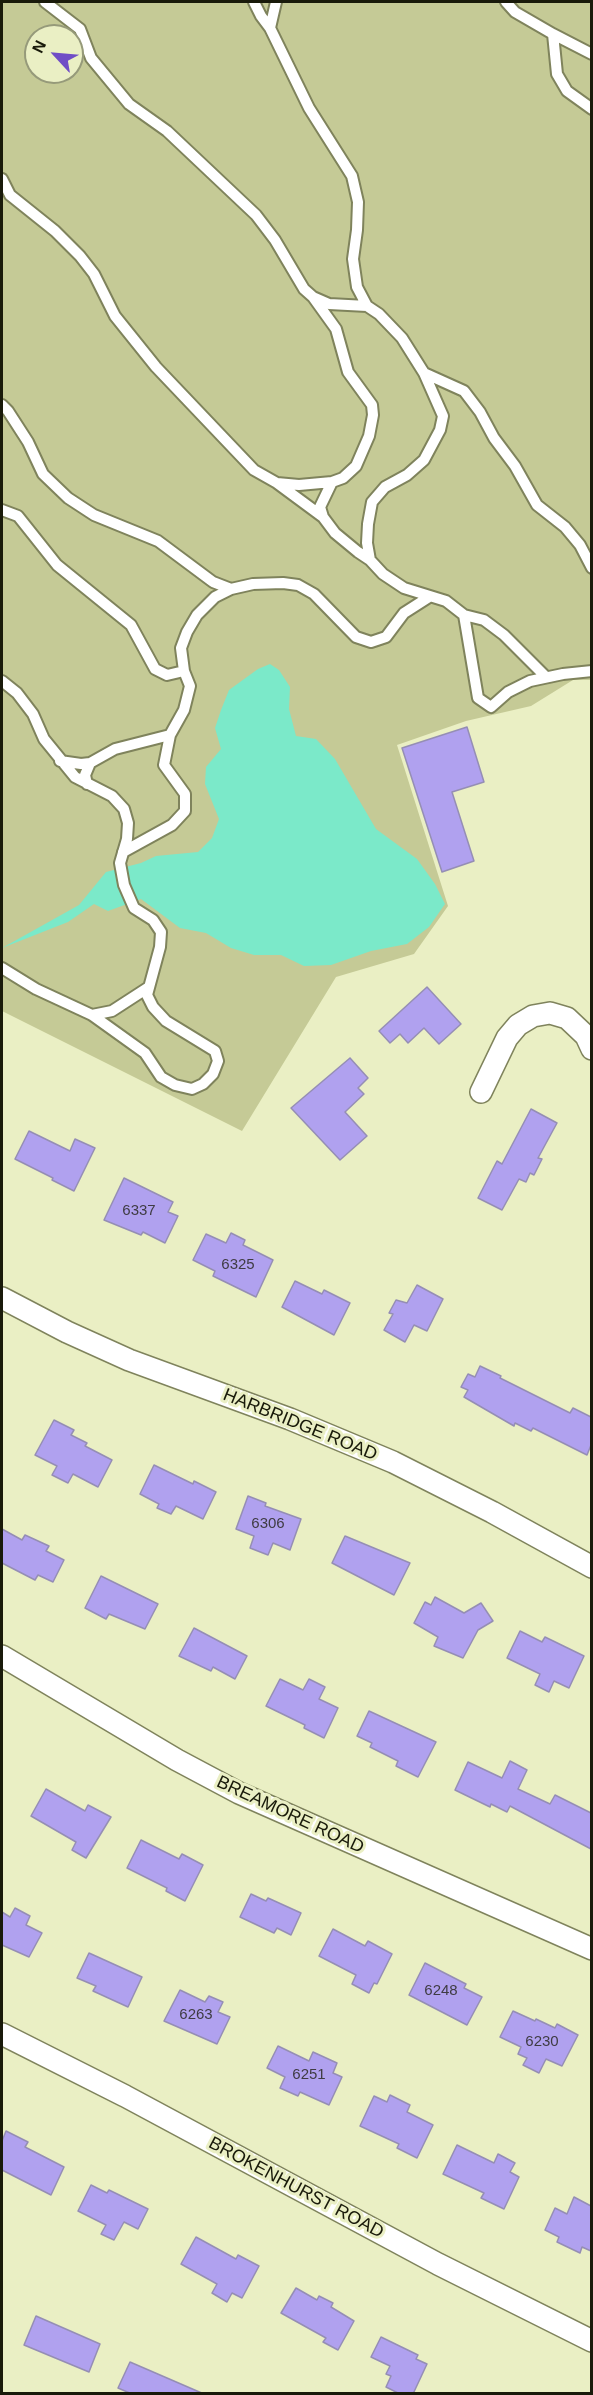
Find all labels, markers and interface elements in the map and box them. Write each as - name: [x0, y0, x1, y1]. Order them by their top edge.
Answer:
- north arrow: [24, 24, 84, 84]
- text: N: [29, 38, 49, 56]
- house number: 6337: [122, 1202, 156, 1220]
- house number: 6325: [221, 1256, 255, 1274]
- street label: HARBRIDGE ROAD: [220, 1384, 380, 1466]
- house number: 6306: [251, 1515, 285, 1533]
- street label: BREAMORE ROAD: [213, 1771, 367, 1859]
- house number: 6248: [424, 1982, 458, 2000]
- house number: 6263: [179, 2006, 213, 2024]
- house number: 6230: [525, 2033, 559, 2051]
- house number: 6251: [292, 2066, 326, 2084]
- street label: BROKENHURST ROAD: [205, 2133, 387, 2243]

